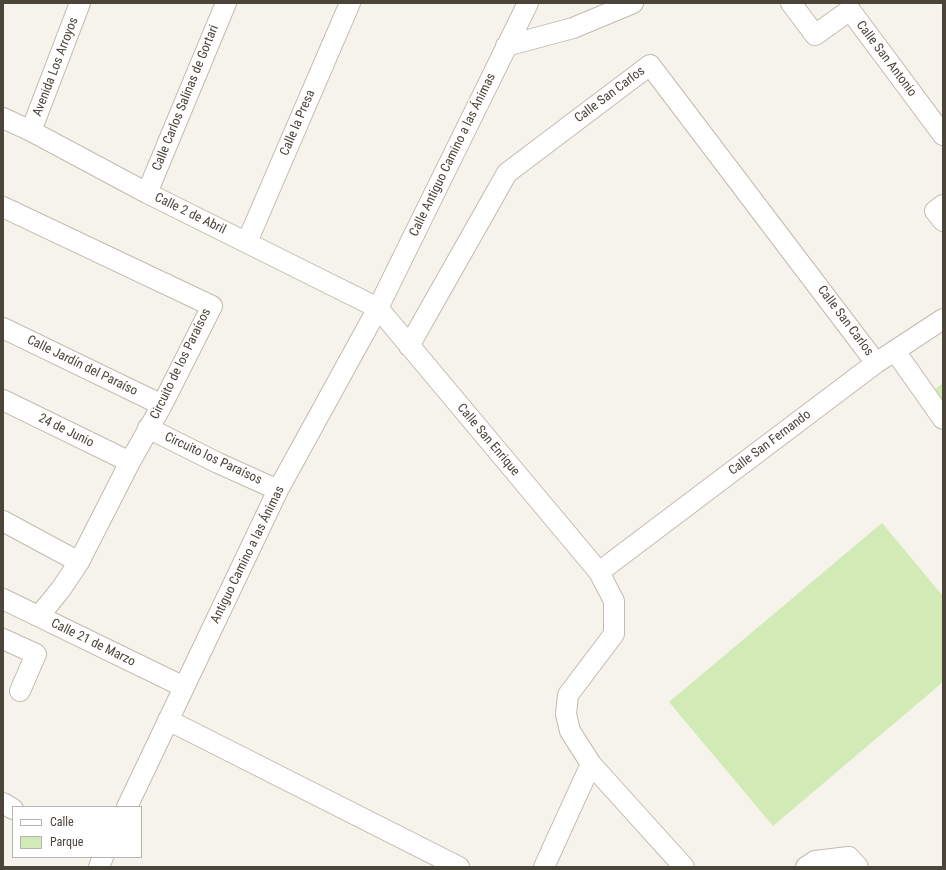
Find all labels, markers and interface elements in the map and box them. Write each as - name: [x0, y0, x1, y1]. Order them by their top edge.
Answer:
- street label: Avenida Los Arroyos: [30, 15, 82, 119]
- street label: Calle San Antonio: [852, 18, 920, 100]
- street label: Calle Carlos Salinas de Gortari: [150, 23, 222, 173]
- street label: Calle San Carlos: [572, 64, 648, 126]
- street label: Calle Antiguo Camino a las Ánimas: [407, 71, 499, 239]
- street label: Calle la Presa: [277, 88, 319, 158]
- street label: Calle 2 de Abril: [152, 190, 228, 238]
- street label: Calle San Carlos: [814, 283, 876, 359]
- street label: Circuito de los Paraísos: [147, 306, 215, 422]
- street label: Calle Jardín del Paraíso: [24, 332, 140, 400]
- street label: Calle San Enrique: [453, 401, 523, 479]
- street label: Calle San Fernando: [726, 407, 814, 479]
- street label: 24 de Junio: [36, 411, 96, 451]
- street label: Circuito los Paraísos: [162, 430, 264, 488]
- street label: Antiguo Camino a las Ánimas: [208, 484, 288, 626]
- street label: Calle 21 de Marzo: [48, 616, 138, 670]
- legend: [12, 806, 142, 858]
- text: Calle: [50, 815, 74, 829]
- text: Parque: [50, 835, 83, 849]

